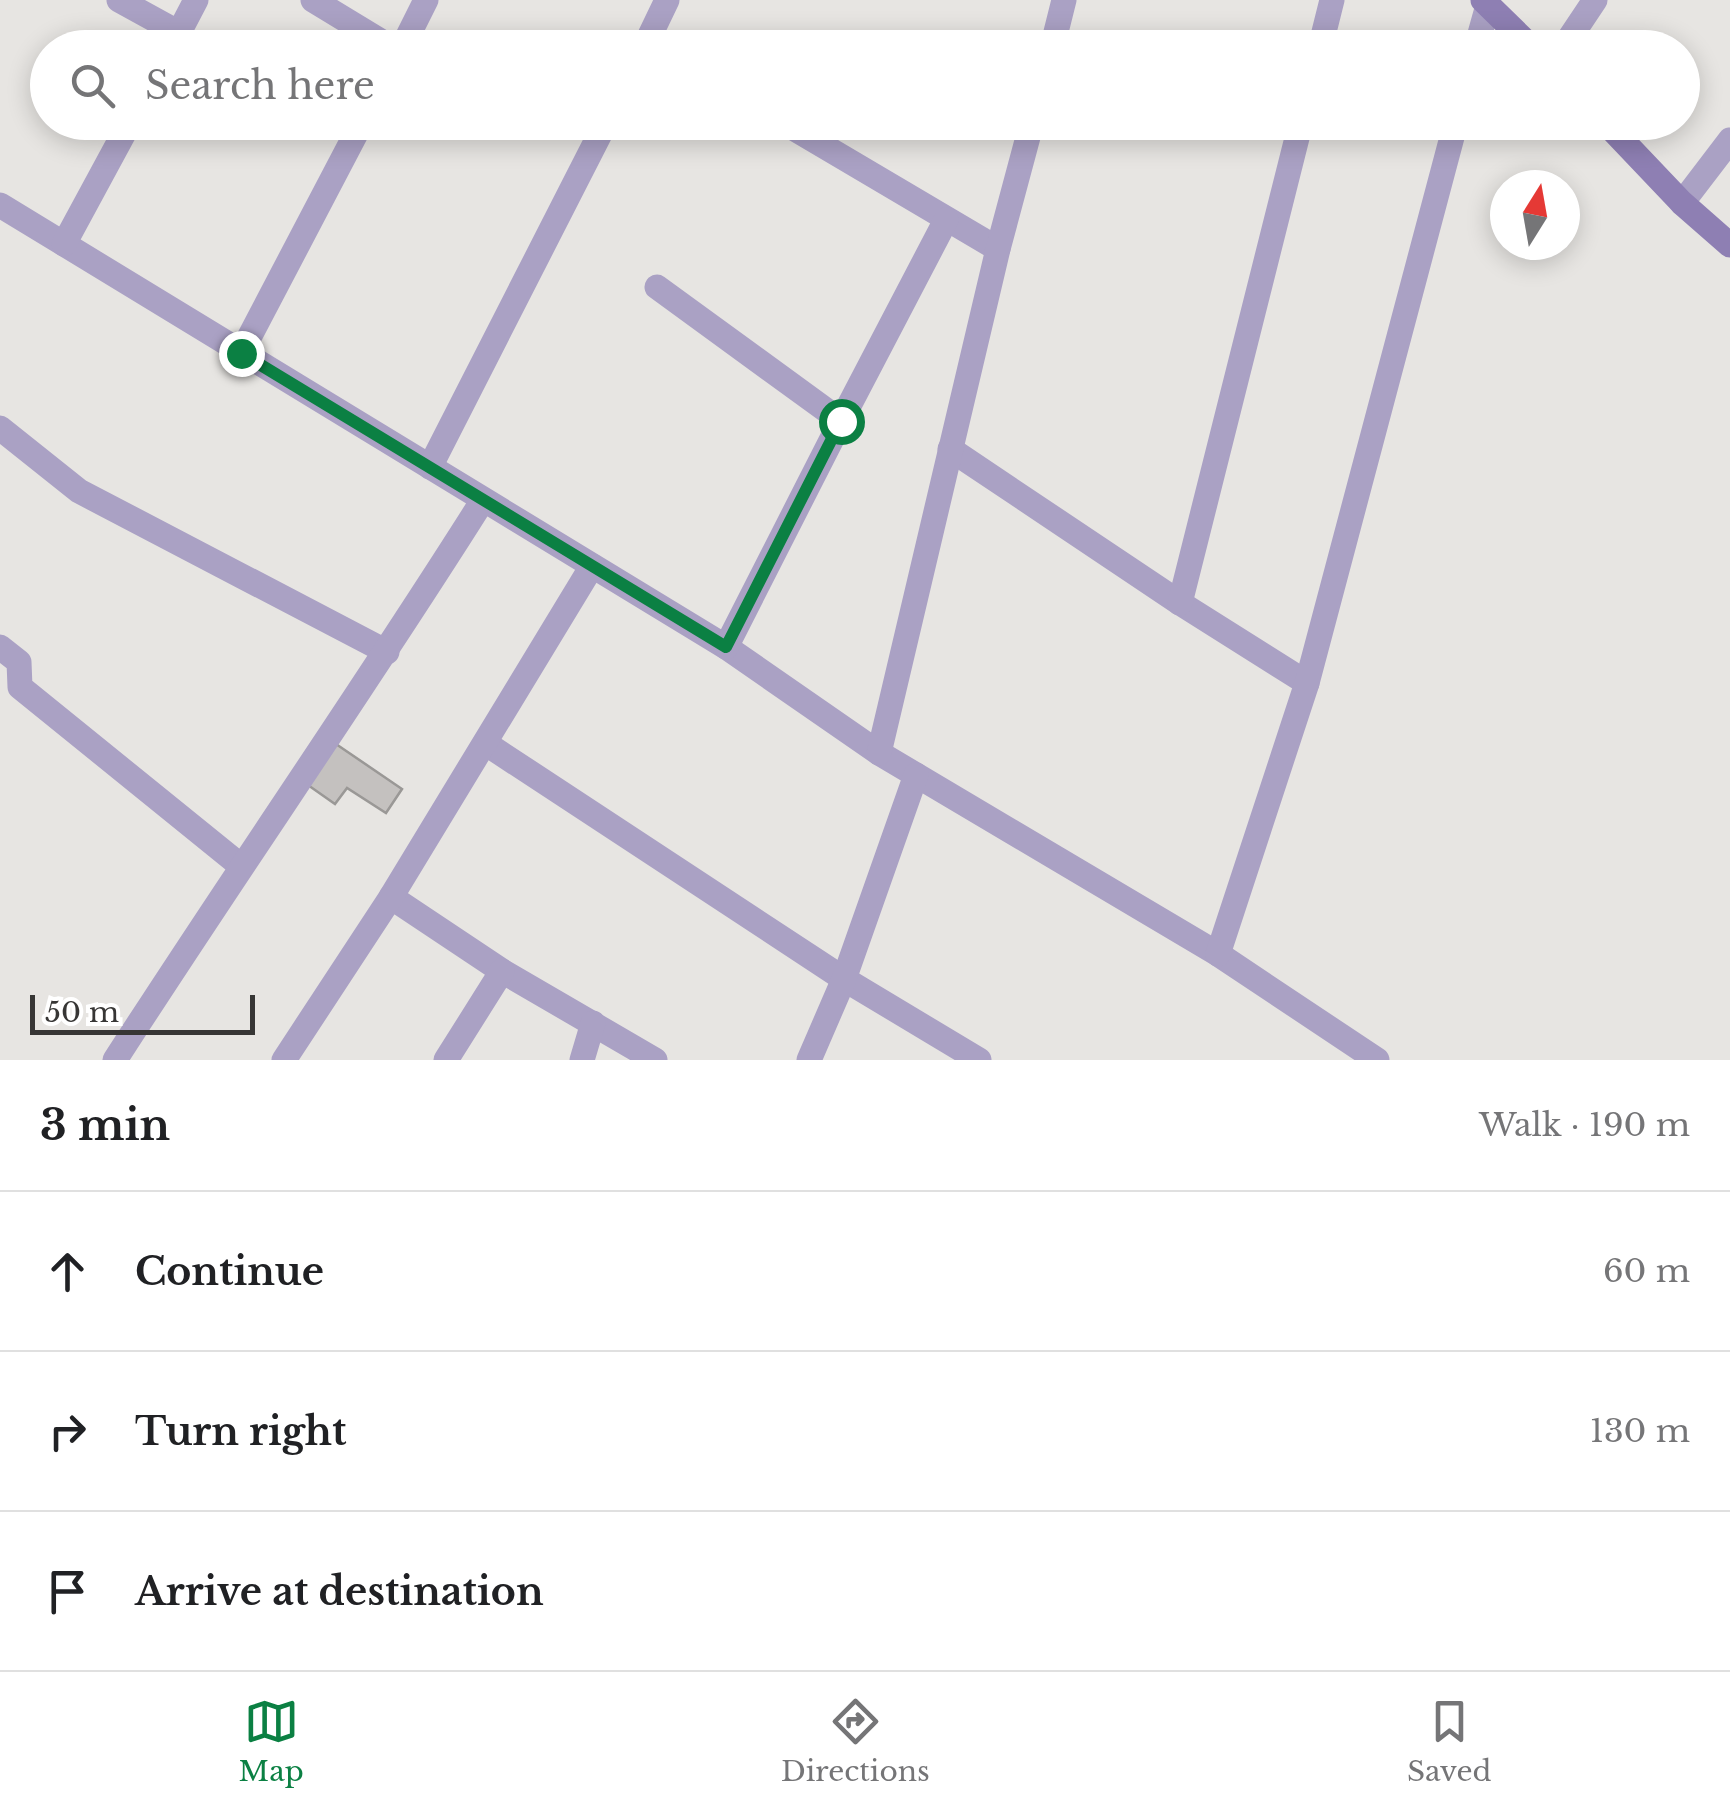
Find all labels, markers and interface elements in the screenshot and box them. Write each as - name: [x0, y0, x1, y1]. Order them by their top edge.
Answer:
- search box: [30, 30, 1700, 140]
- icon: search: [65, 58, 120, 113]
- text: Search here: [145, 62, 375, 109]
- north arrow: [1490, 170, 1580, 260]
- route end: [219, 331, 265, 377]
- route start: [819, 399, 865, 445]
- scale bar: [30, 990, 255, 1034]
- text: 50 m: [45, 995, 119, 1030]
- text: 3 min: [40, 1099, 170, 1151]
- text: Walk · 190 m: [1479, 1105, 1690, 1145]
- icon: ahead: [40, 1244, 95, 1299]
- text: Continue: [135, 1248, 324, 1295]
- text: 60 m: [1603, 1251, 1690, 1291]
- icon: right: [40, 1404, 95, 1459]
- text: Turn right: [135, 1408, 346, 1455]
- text: 130 m: [1590, 1411, 1690, 1451]
- icon: arrive: [40, 1564, 95, 1619]
- text: Arrive at destination: [135, 1568, 544, 1615]
- tab: Map: [239, 1694, 304, 1789]
- tab: Directions: [781, 1694, 930, 1789]
- tab: Saved: [1407, 1694, 1491, 1789]

